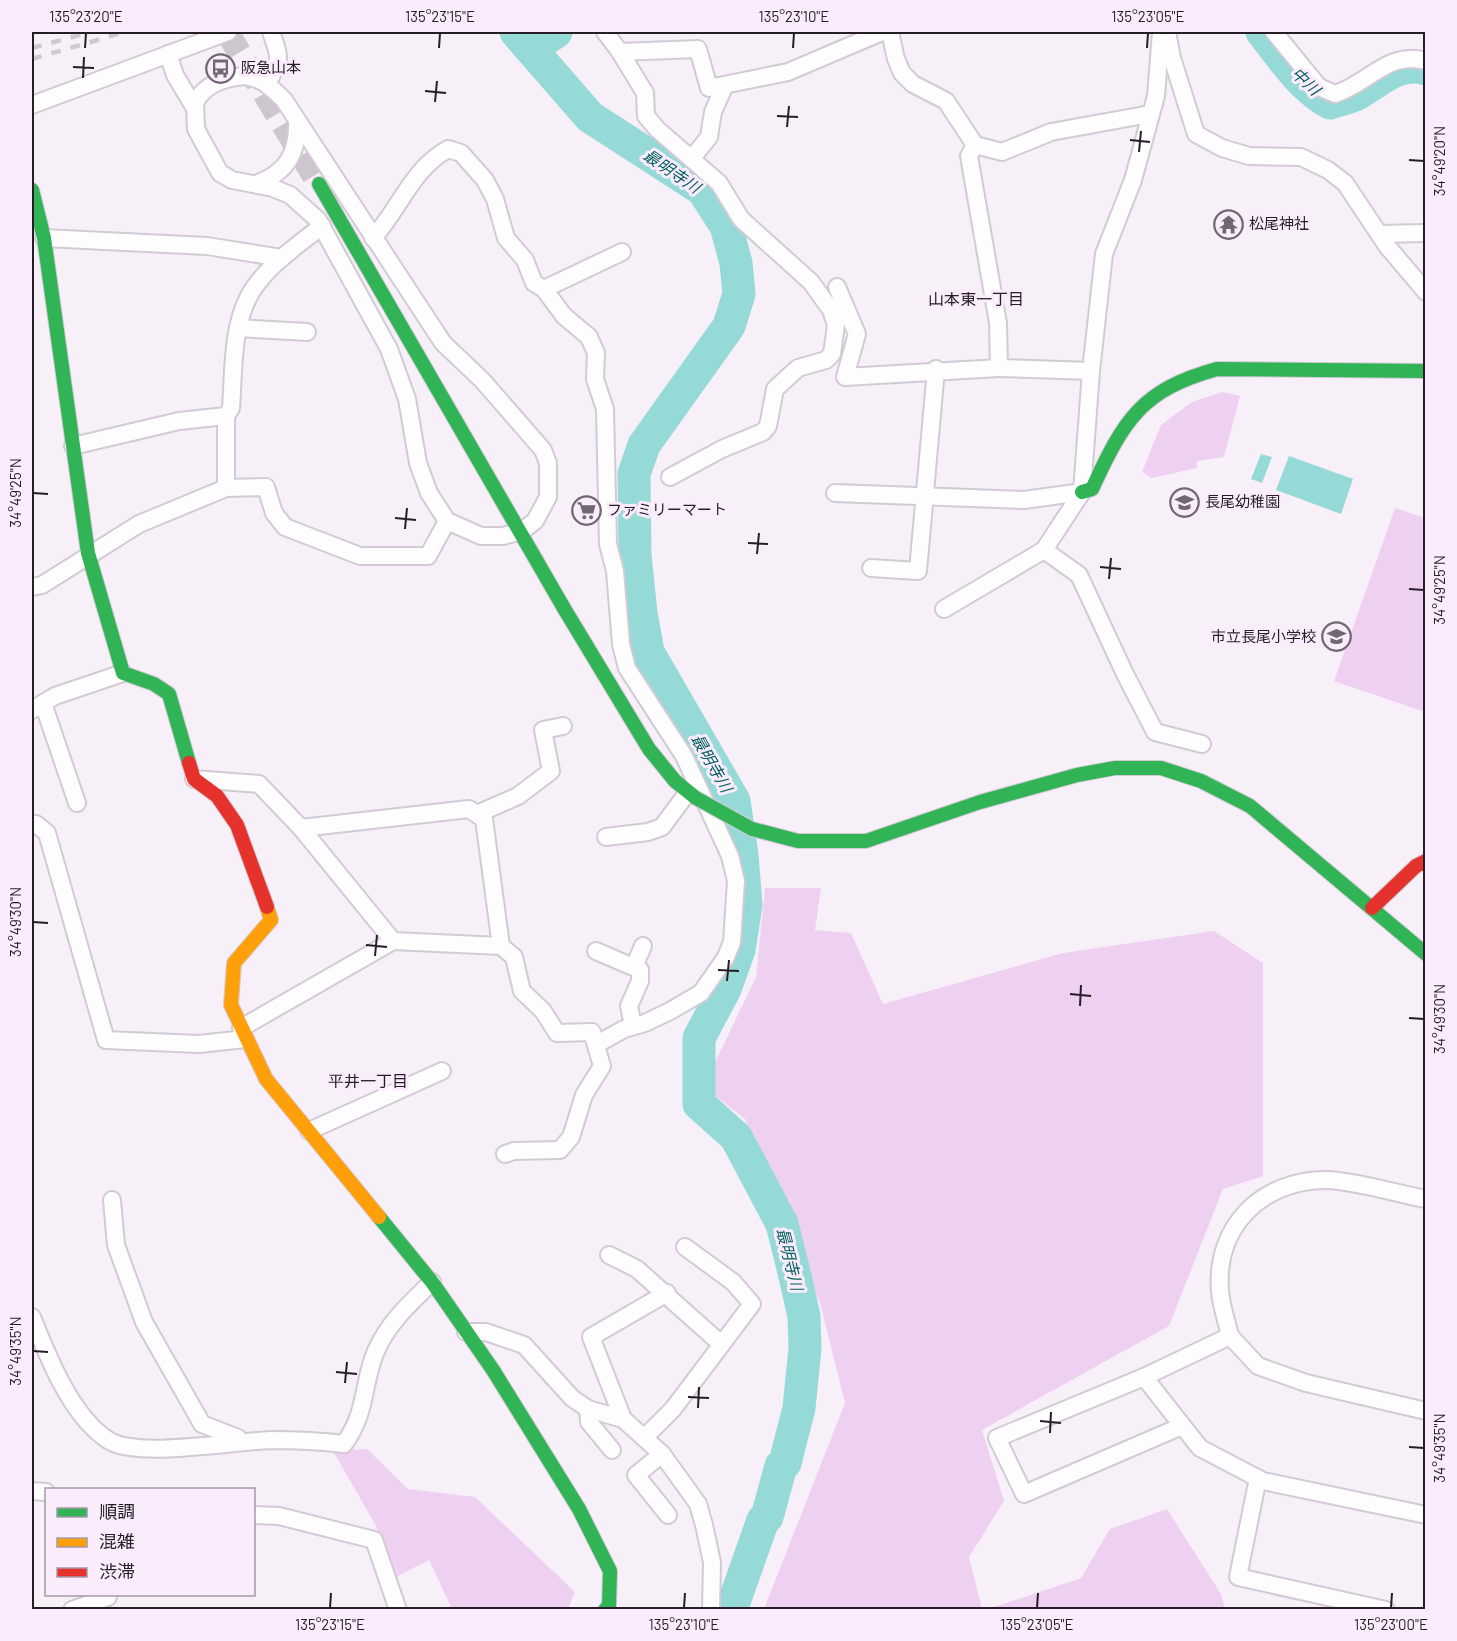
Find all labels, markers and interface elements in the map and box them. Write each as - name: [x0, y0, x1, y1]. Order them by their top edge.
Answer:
- text: 135°23'20"E: [49, 7, 123, 25]
- text: 135°23'15"E: [405, 7, 475, 25]
- text: 135°23'10"E: [759, 7, 829, 25]
- text: 135°23'05"E: [1111, 7, 1185, 25]
- bus stop icon: 阪急山本: [204, 52, 236, 84]
- place label: 阪急山本: [241, 58, 301, 76]
- water label: 中川: [1288, 63, 1326, 100]
- text: 34°49'20"N: [1430, 126, 1448, 196]
- water label: 最明寺川: [640, 145, 706, 197]
- temple icon: 松尾神社: [1212, 208, 1244, 240]
- place label: 松尾神社: [1249, 214, 1309, 232]
- district label: 山本東一丁目: [928, 289, 1024, 308]
- text: 34°49'25"N: [6, 458, 24, 528]
- school or university icon: 長尾幼稚園: [1168, 486, 1200, 518]
- place label: 長尾幼稚園: [1205, 492, 1280, 510]
- supermarket icon: ファミリーマート: [570, 494, 602, 526]
- place label: ファミリーマート: [607, 500, 727, 518]
- text: 34°49'25"N: [1430, 555, 1448, 625]
- school or university icon: 市立長尾小学校: [1321, 621, 1353, 653]
- place label: 市立長尾小学校: [1211, 627, 1316, 645]
- water label: 最明寺川: [688, 730, 738, 797]
- text: 34°49'30"N: [6, 887, 24, 957]
- text: 34°49'30"N: [1430, 984, 1448, 1054]
- district label: 平井一丁目: [328, 1071, 408, 1090]
- water label: 最明寺川: [774, 1226, 808, 1294]
- text: 34°49'35"N: [6, 1316, 24, 1386]
- text: 34°49'35"N: [1430, 1413, 1448, 1483]
- legend: [45, 1488, 255, 1596]
- text: 順調: [99, 1500, 135, 1522]
- text: 混雑: [99, 1530, 135, 1552]
- text: 渋滞: [99, 1560, 135, 1582]
- text: 135°23'15"E: [295, 1615, 365, 1633]
- text: 135°23'10"E: [649, 1615, 719, 1633]
- text: 135°23'05"E: [1000, 1615, 1074, 1633]
- text: 135°23'00"E: [1354, 1615, 1428, 1633]

